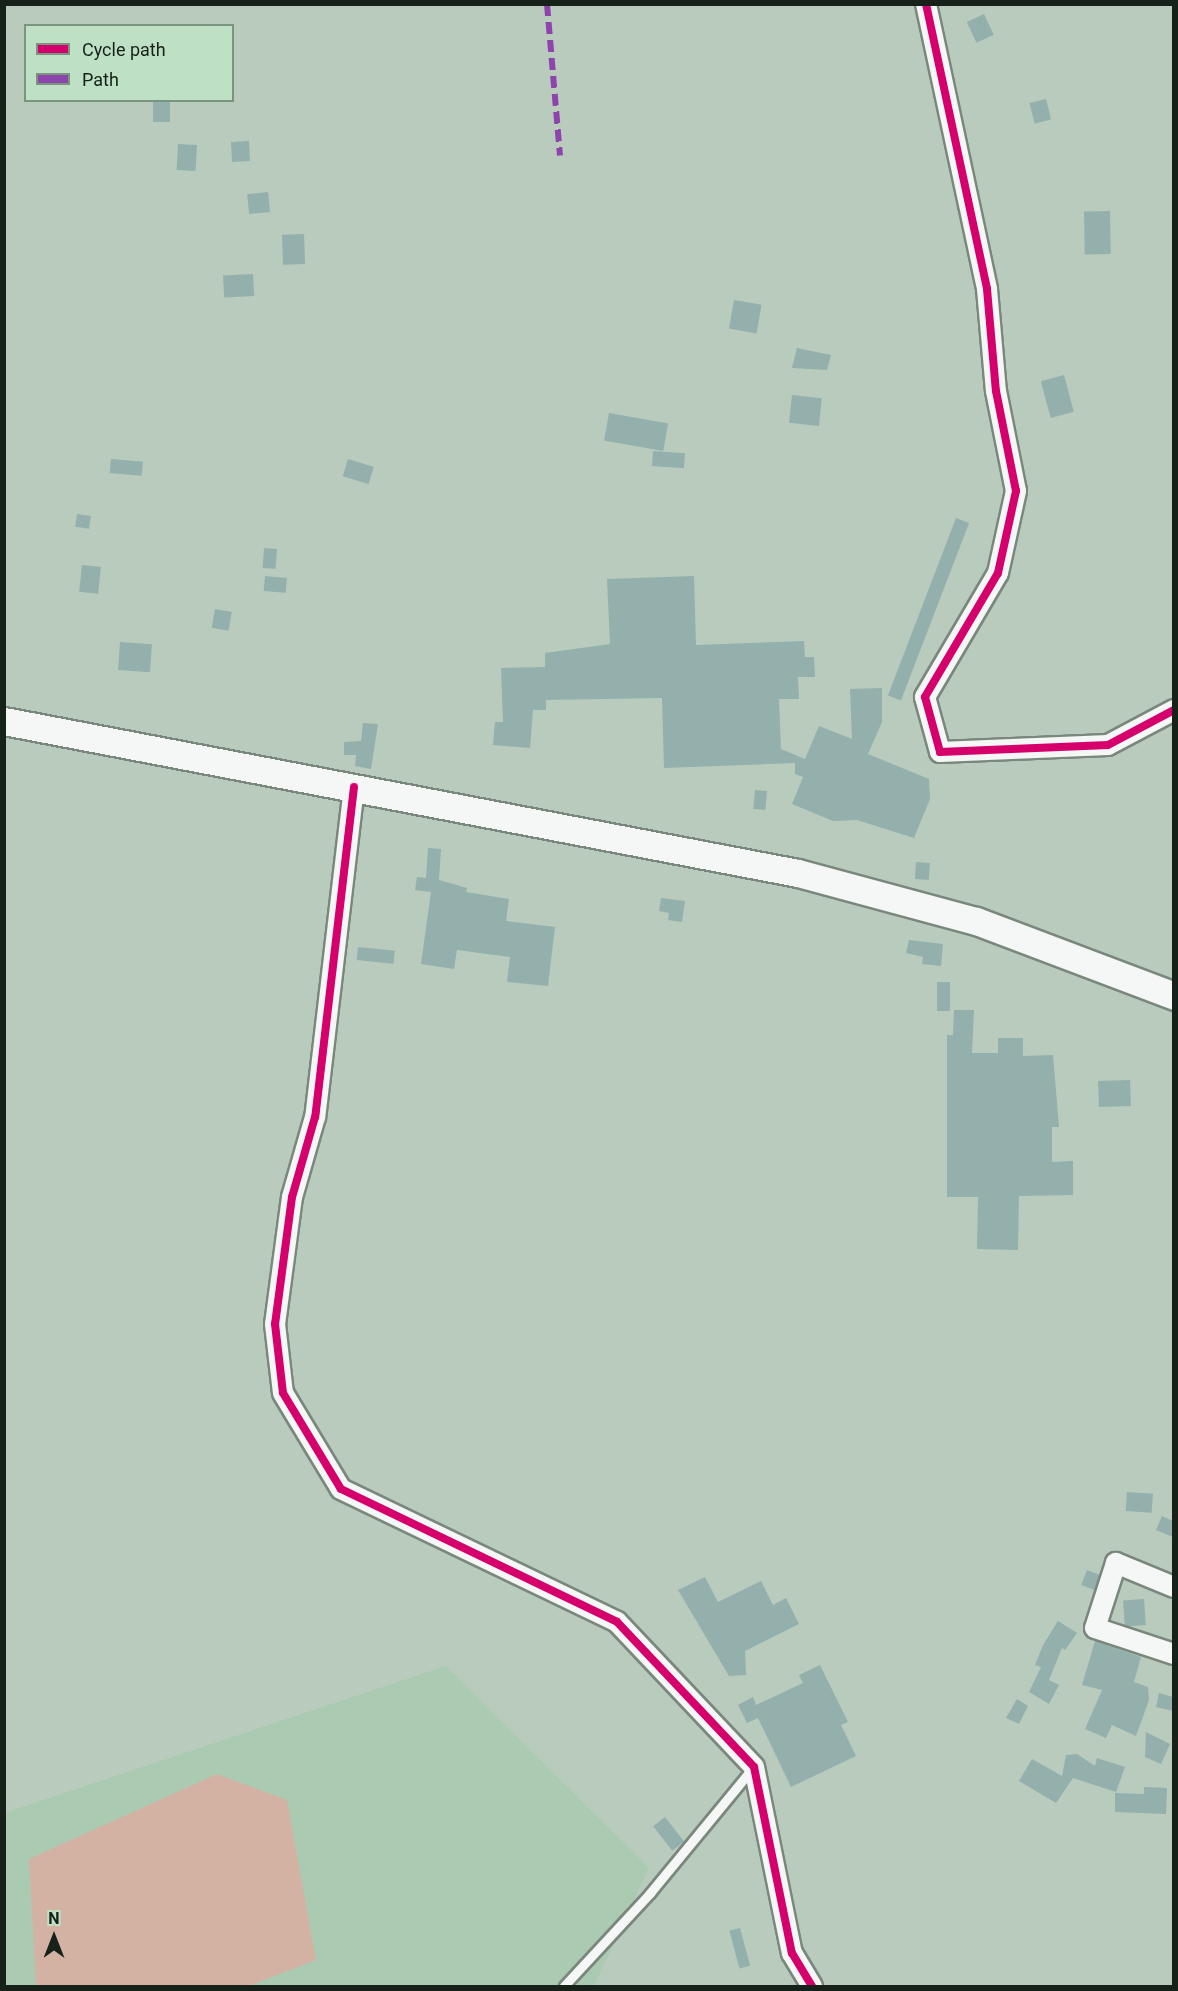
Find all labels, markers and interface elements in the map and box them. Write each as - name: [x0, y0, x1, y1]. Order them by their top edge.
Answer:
- legend: [24, 24, 234, 102]
- text: Cycle path: [82, 39, 166, 60]
- text: Path: [82, 69, 119, 90]
- north arrow: [24, 1907, 84, 1967]
- text: N: [48, 1909, 60, 1928]

